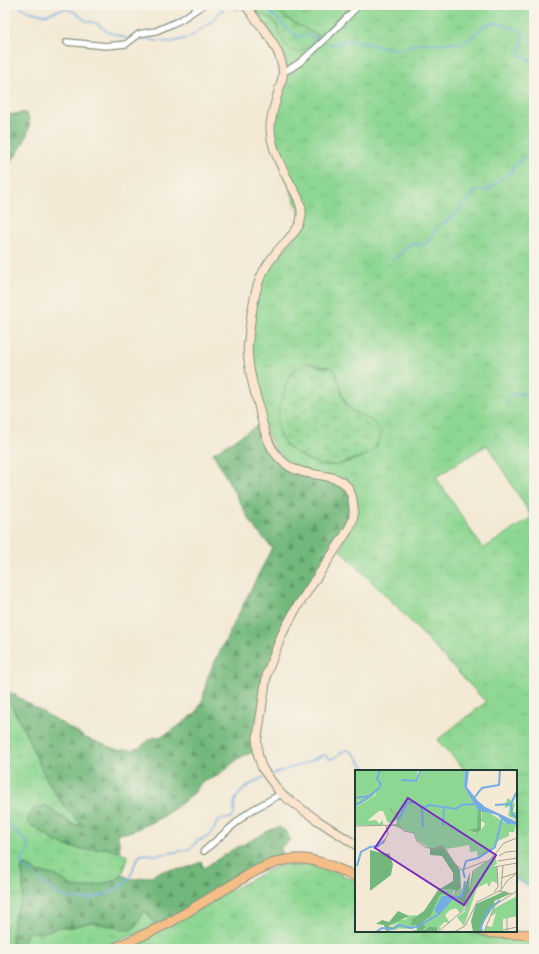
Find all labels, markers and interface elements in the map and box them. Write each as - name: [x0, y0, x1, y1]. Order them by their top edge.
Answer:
- inset map: [355, 770, 517, 932]

